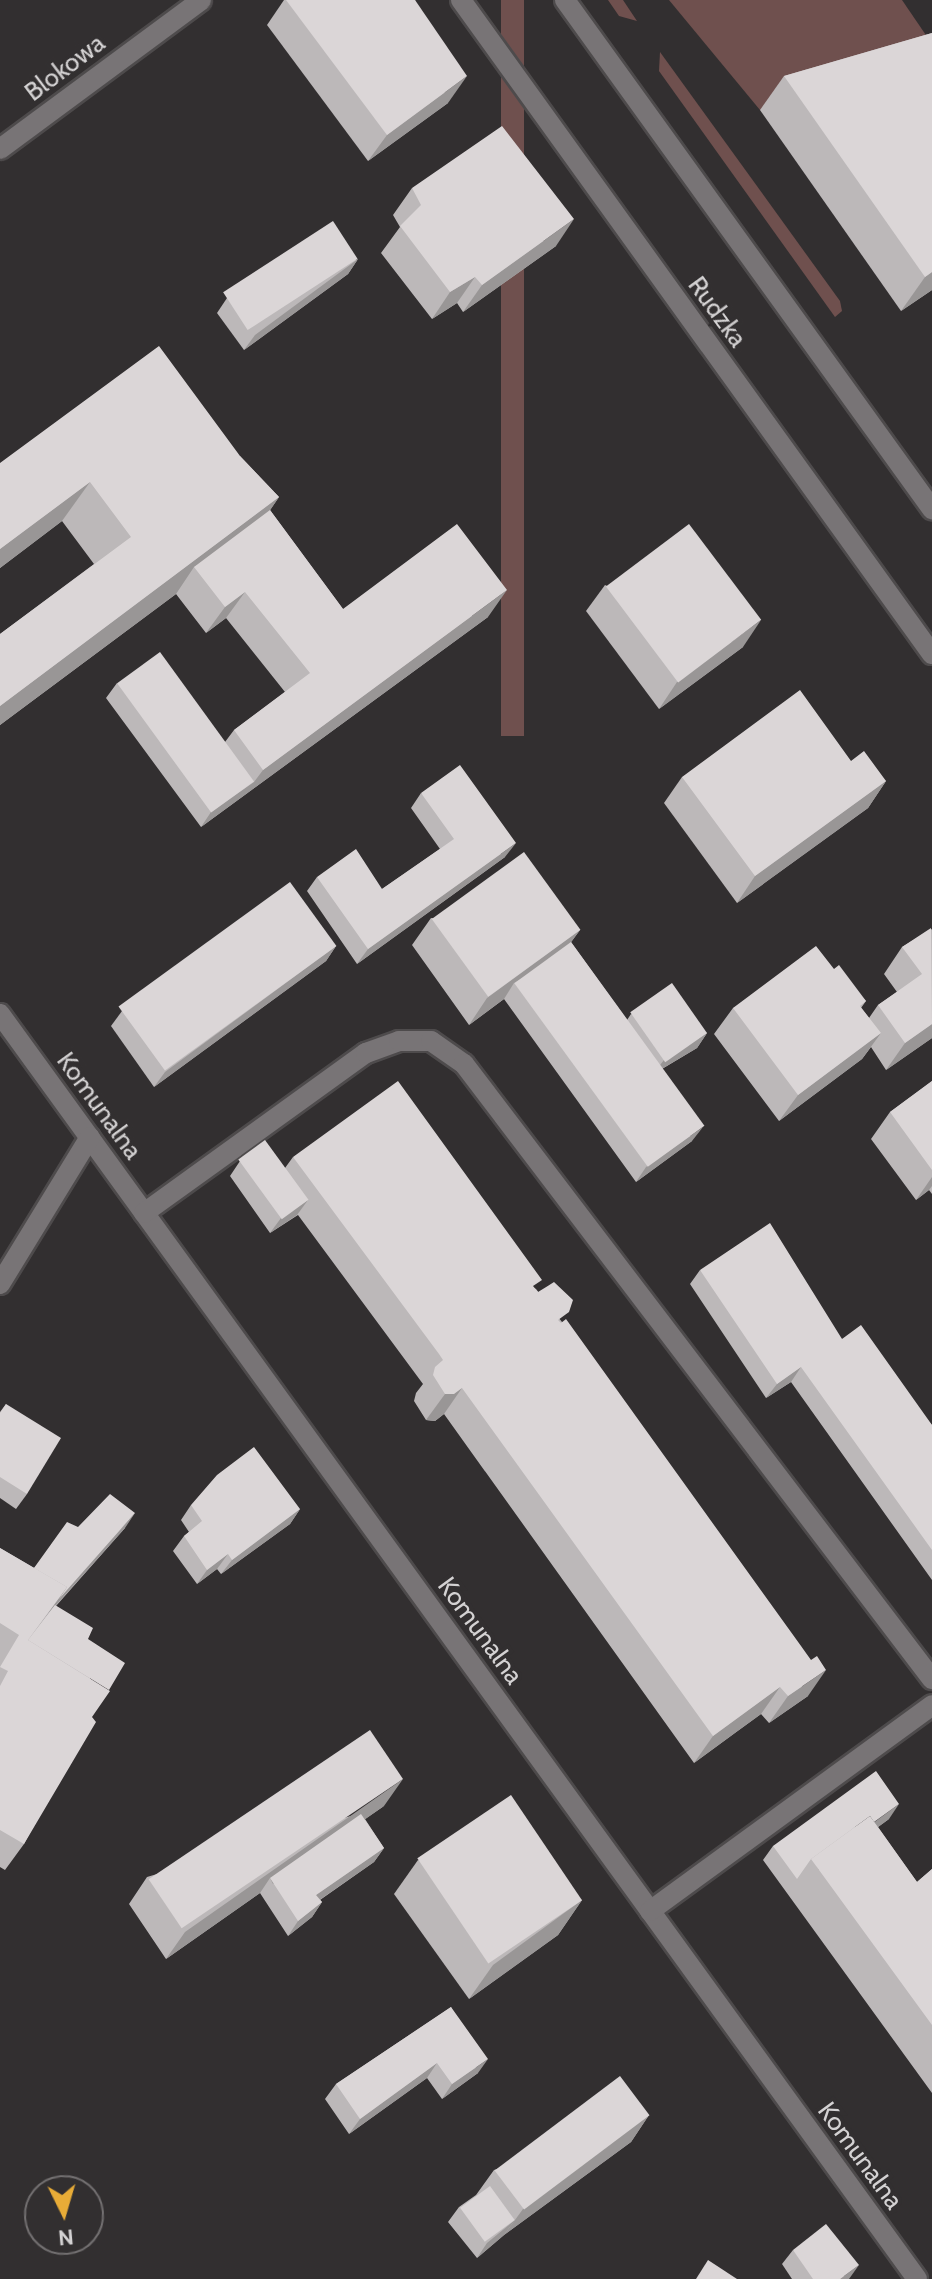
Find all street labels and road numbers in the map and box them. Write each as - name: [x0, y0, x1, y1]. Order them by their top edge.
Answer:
- street label: Blokowa: [19, 28, 111, 108]
- street label: Rudzka: [681, 271, 753, 353]
- street label: Komunalna: [50, 1046, 148, 1166]
- street label: Komunalna: [431, 1571, 529, 1691]
- street label: Komunalna: [811, 2096, 909, 2216]

